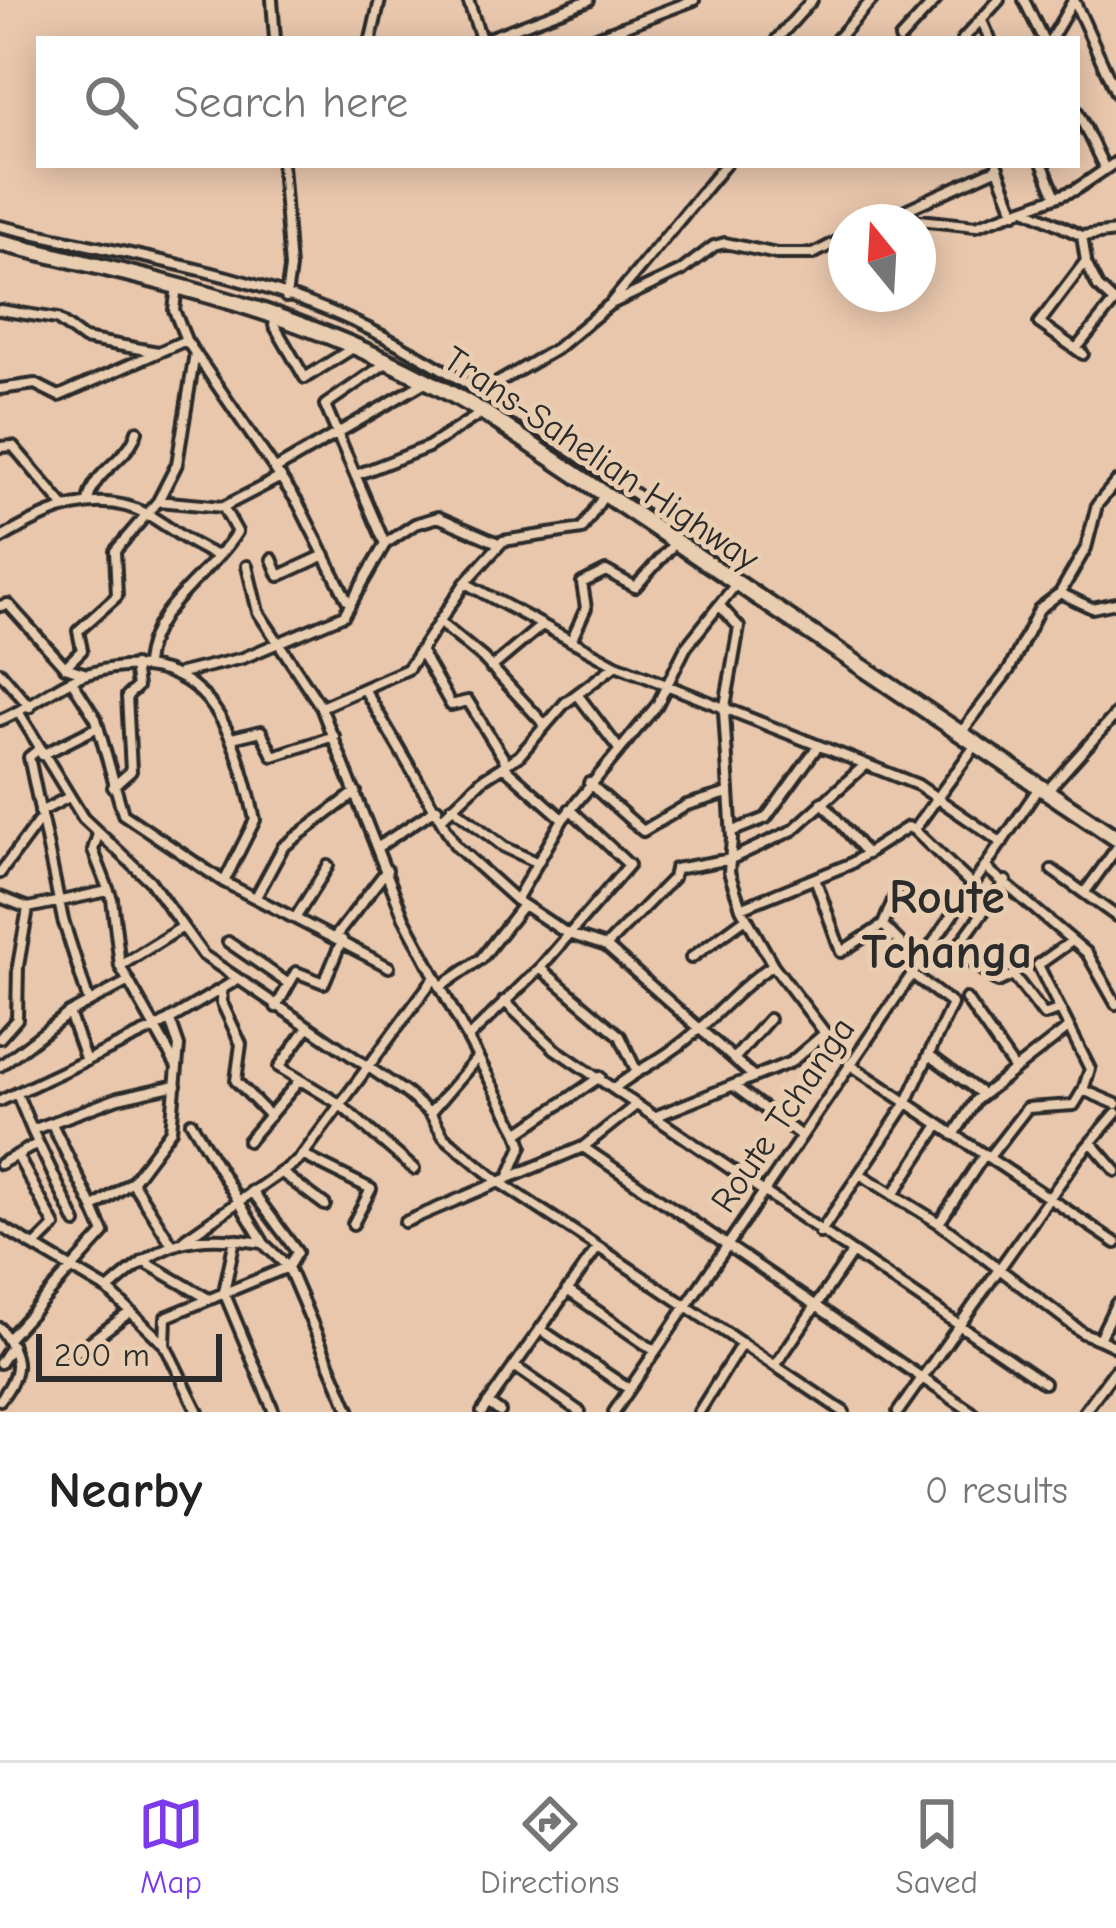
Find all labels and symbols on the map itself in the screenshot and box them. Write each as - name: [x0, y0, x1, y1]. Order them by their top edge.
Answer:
- north arrow: [828, 204, 936, 312]
- street label: Trans-Sahelian Highway: [436, 338, 767, 580]
- district label: Route Tchanga: [862, 870, 1032, 980]
- street label: Route Tchanga: [703, 1010, 863, 1220]
- scale bar: [36, 1328, 222, 1381]

